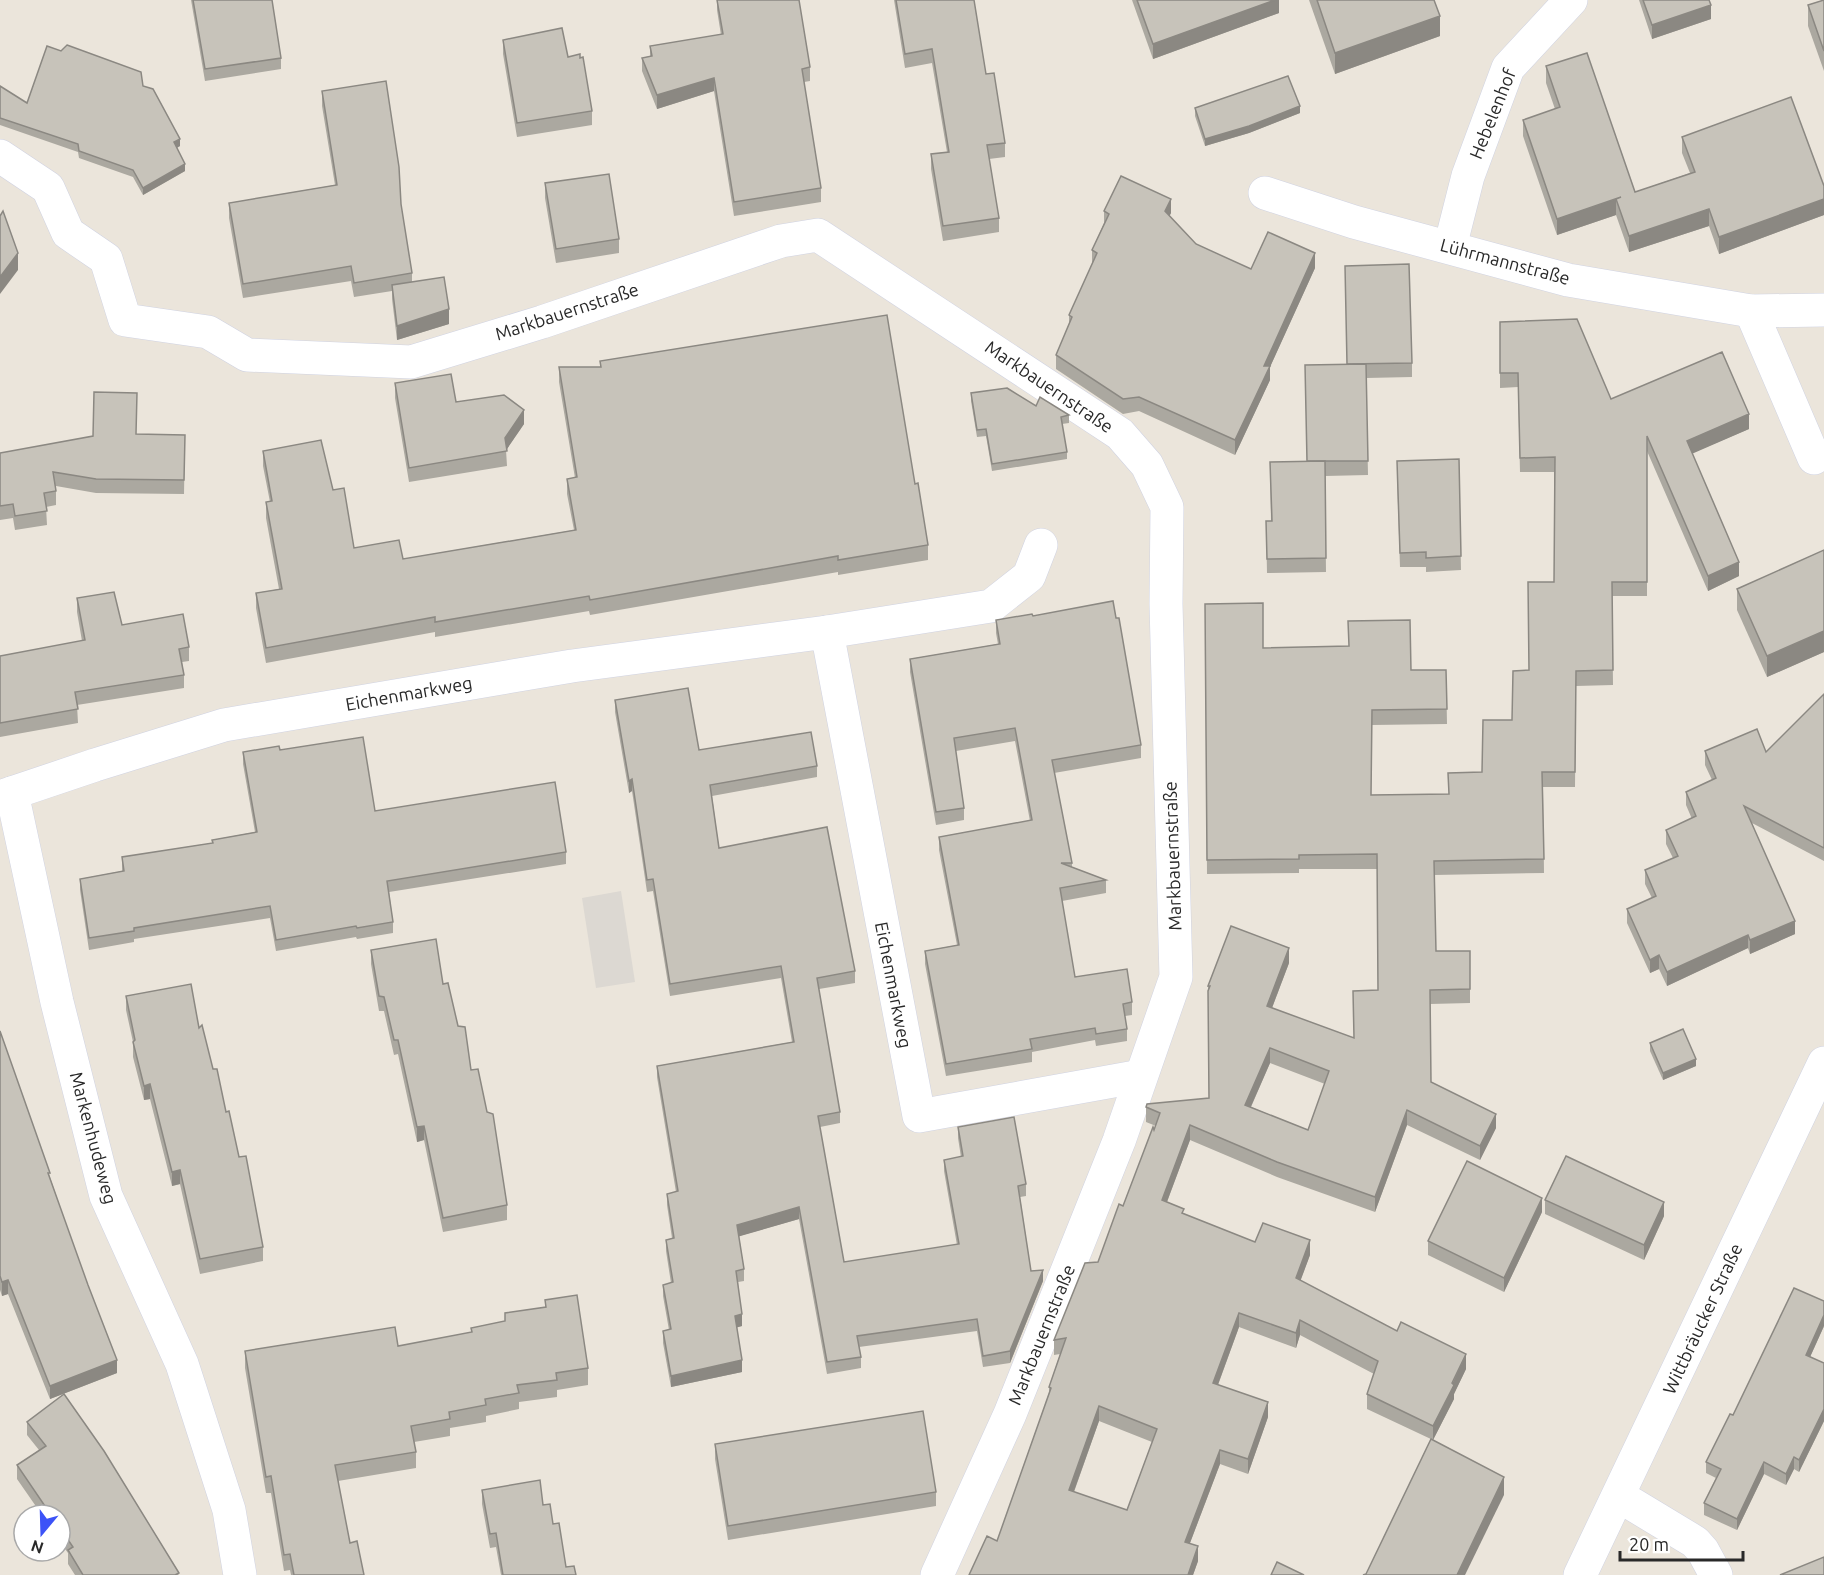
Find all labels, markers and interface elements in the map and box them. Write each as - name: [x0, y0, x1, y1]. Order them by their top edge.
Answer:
- street label: Hebelenhof: [1465, 65, 1519, 162]
- street label: Lührmannstraße: [1438, 234, 1572, 288]
- street label: Markbauernstraße: [492, 278, 641, 344]
- street label: Markbauernstraße: [982, 336, 1117, 436]
- street label: Eichenmarkweg: [344, 672, 474, 714]
- street label: Markbauernstraße: [1159, 781, 1185, 931]
- street label: Eichenmarkweg: [872, 920, 916, 1050]
- street label: Markenhudeweg: [67, 1069, 121, 1206]
- street label: Wittbräucker Straße: [1658, 1240, 1746, 1397]
- street label: Markbauernstraße: [1004, 1262, 1078, 1408]
- north arrow: [12, 1503, 72, 1563]
- scale bar: [1620, 1524, 1743, 1562]
- text: 20 m: [1629, 1534, 1669, 1554]
- text: N: [29, 1537, 46, 1558]

